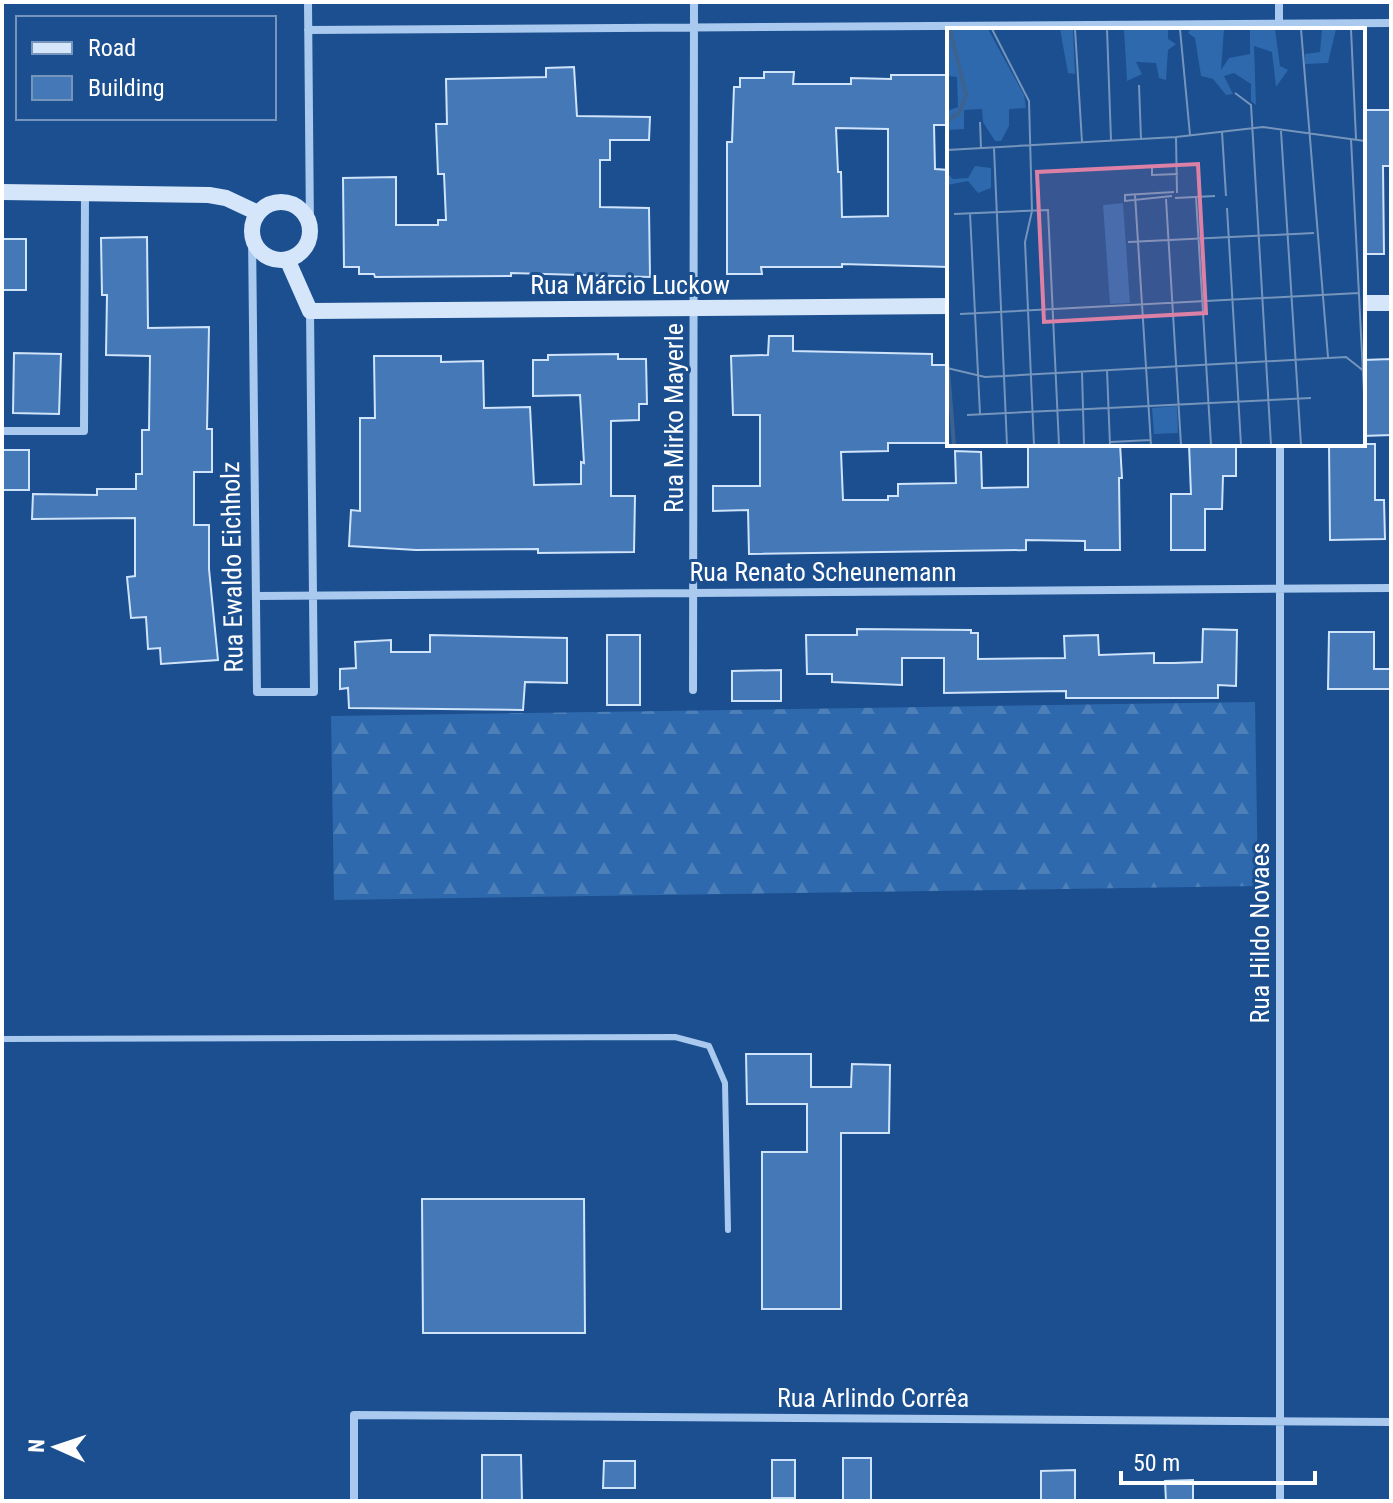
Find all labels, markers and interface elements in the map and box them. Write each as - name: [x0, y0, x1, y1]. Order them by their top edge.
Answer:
- legend: [16, 16, 276, 120]
- inset map: [947, 28, 1365, 446]
- text: Road: [88, 34, 136, 62]
- text: Building: [88, 74, 165, 102]
- street label: Rua Márcio Luckow: [530, 270, 730, 300]
- street label: Rua Mirko Mayerle: [659, 323, 689, 513]
- street label: Rua Ewaldo Eichholz: [215, 461, 249, 673]
- street label: Rua Renato Scheunemann: [689, 557, 957, 587]
- street label: Rua Hildo Novaes: [1245, 842, 1275, 1024]
- street label: Rua Arlindo Corrêa: [777, 1383, 969, 1413]
- north arrow: [16, 1407, 96, 1487]
- scale bar: [1121, 1435, 1315, 1485]
- text: N: [24, 1439, 49, 1453]
- text: 50 m: [1133, 1449, 1180, 1477]

